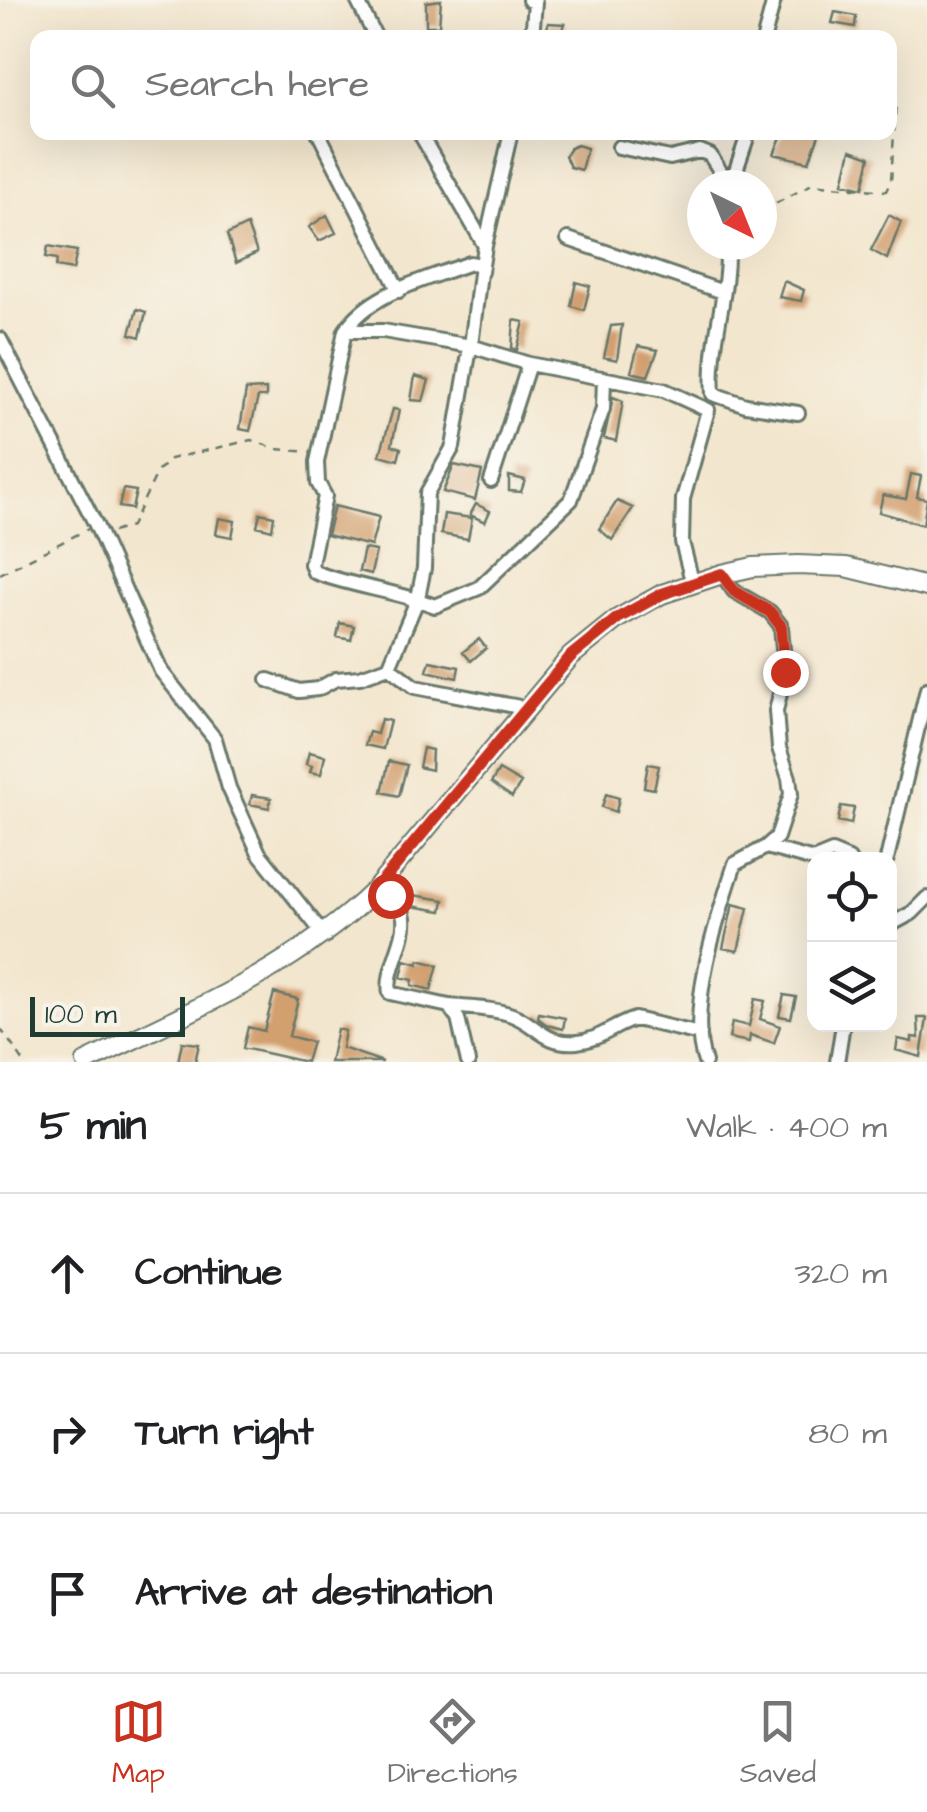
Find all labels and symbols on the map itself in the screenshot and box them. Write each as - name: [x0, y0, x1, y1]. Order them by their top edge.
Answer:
- north arrow: [687, 170, 777, 260]
- route end: [763, 650, 809, 696]
- route start: [368, 873, 414, 919]
- scale bar: [30, 992, 185, 1036]

